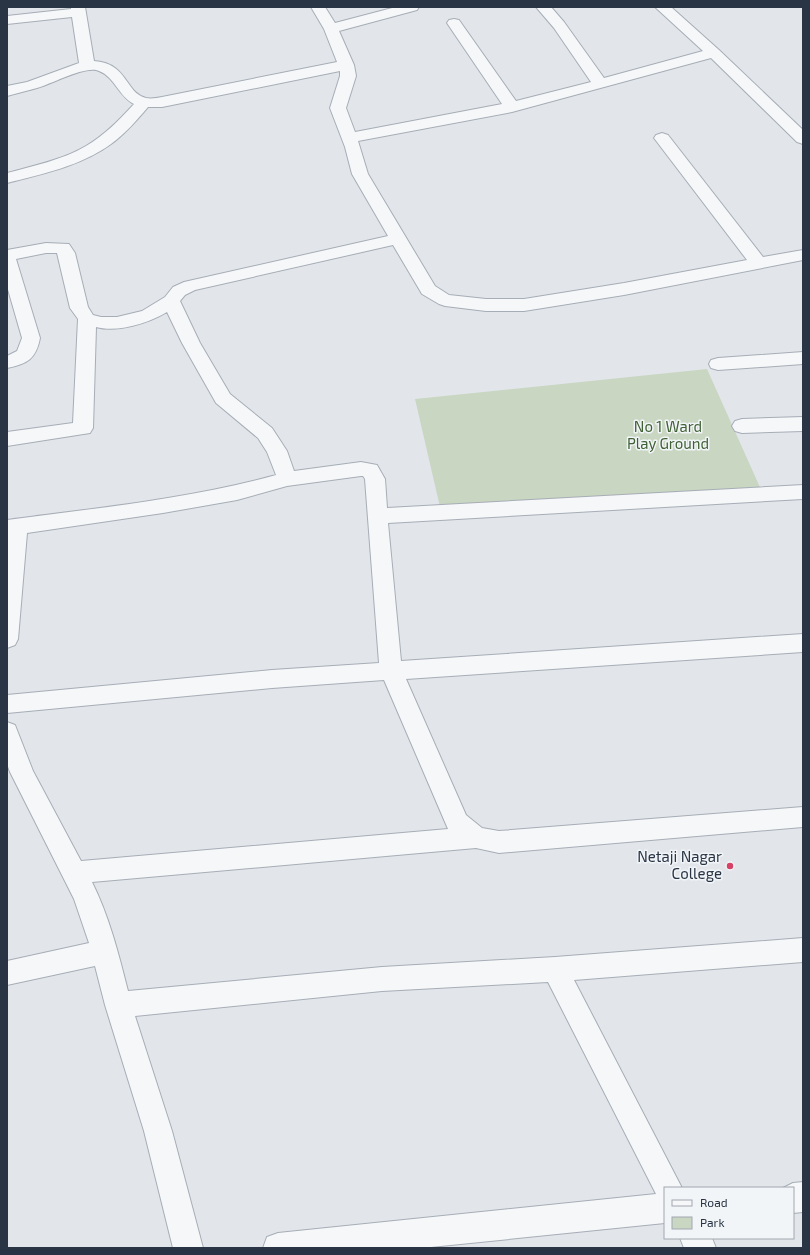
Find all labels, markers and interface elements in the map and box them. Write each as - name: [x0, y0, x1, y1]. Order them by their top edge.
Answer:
- park label: No 1 Ward Play Ground: [627, 417, 709, 452]
- place label: Netaji Nagar College: [637, 847, 722, 882]
- marker: Netaji Nagar College: [725, 861, 735, 871]
- legend: [664, 1187, 794, 1239]
- text: Road: [700, 1195, 728, 1209]
- text: Park: [700, 1215, 725, 1229]

